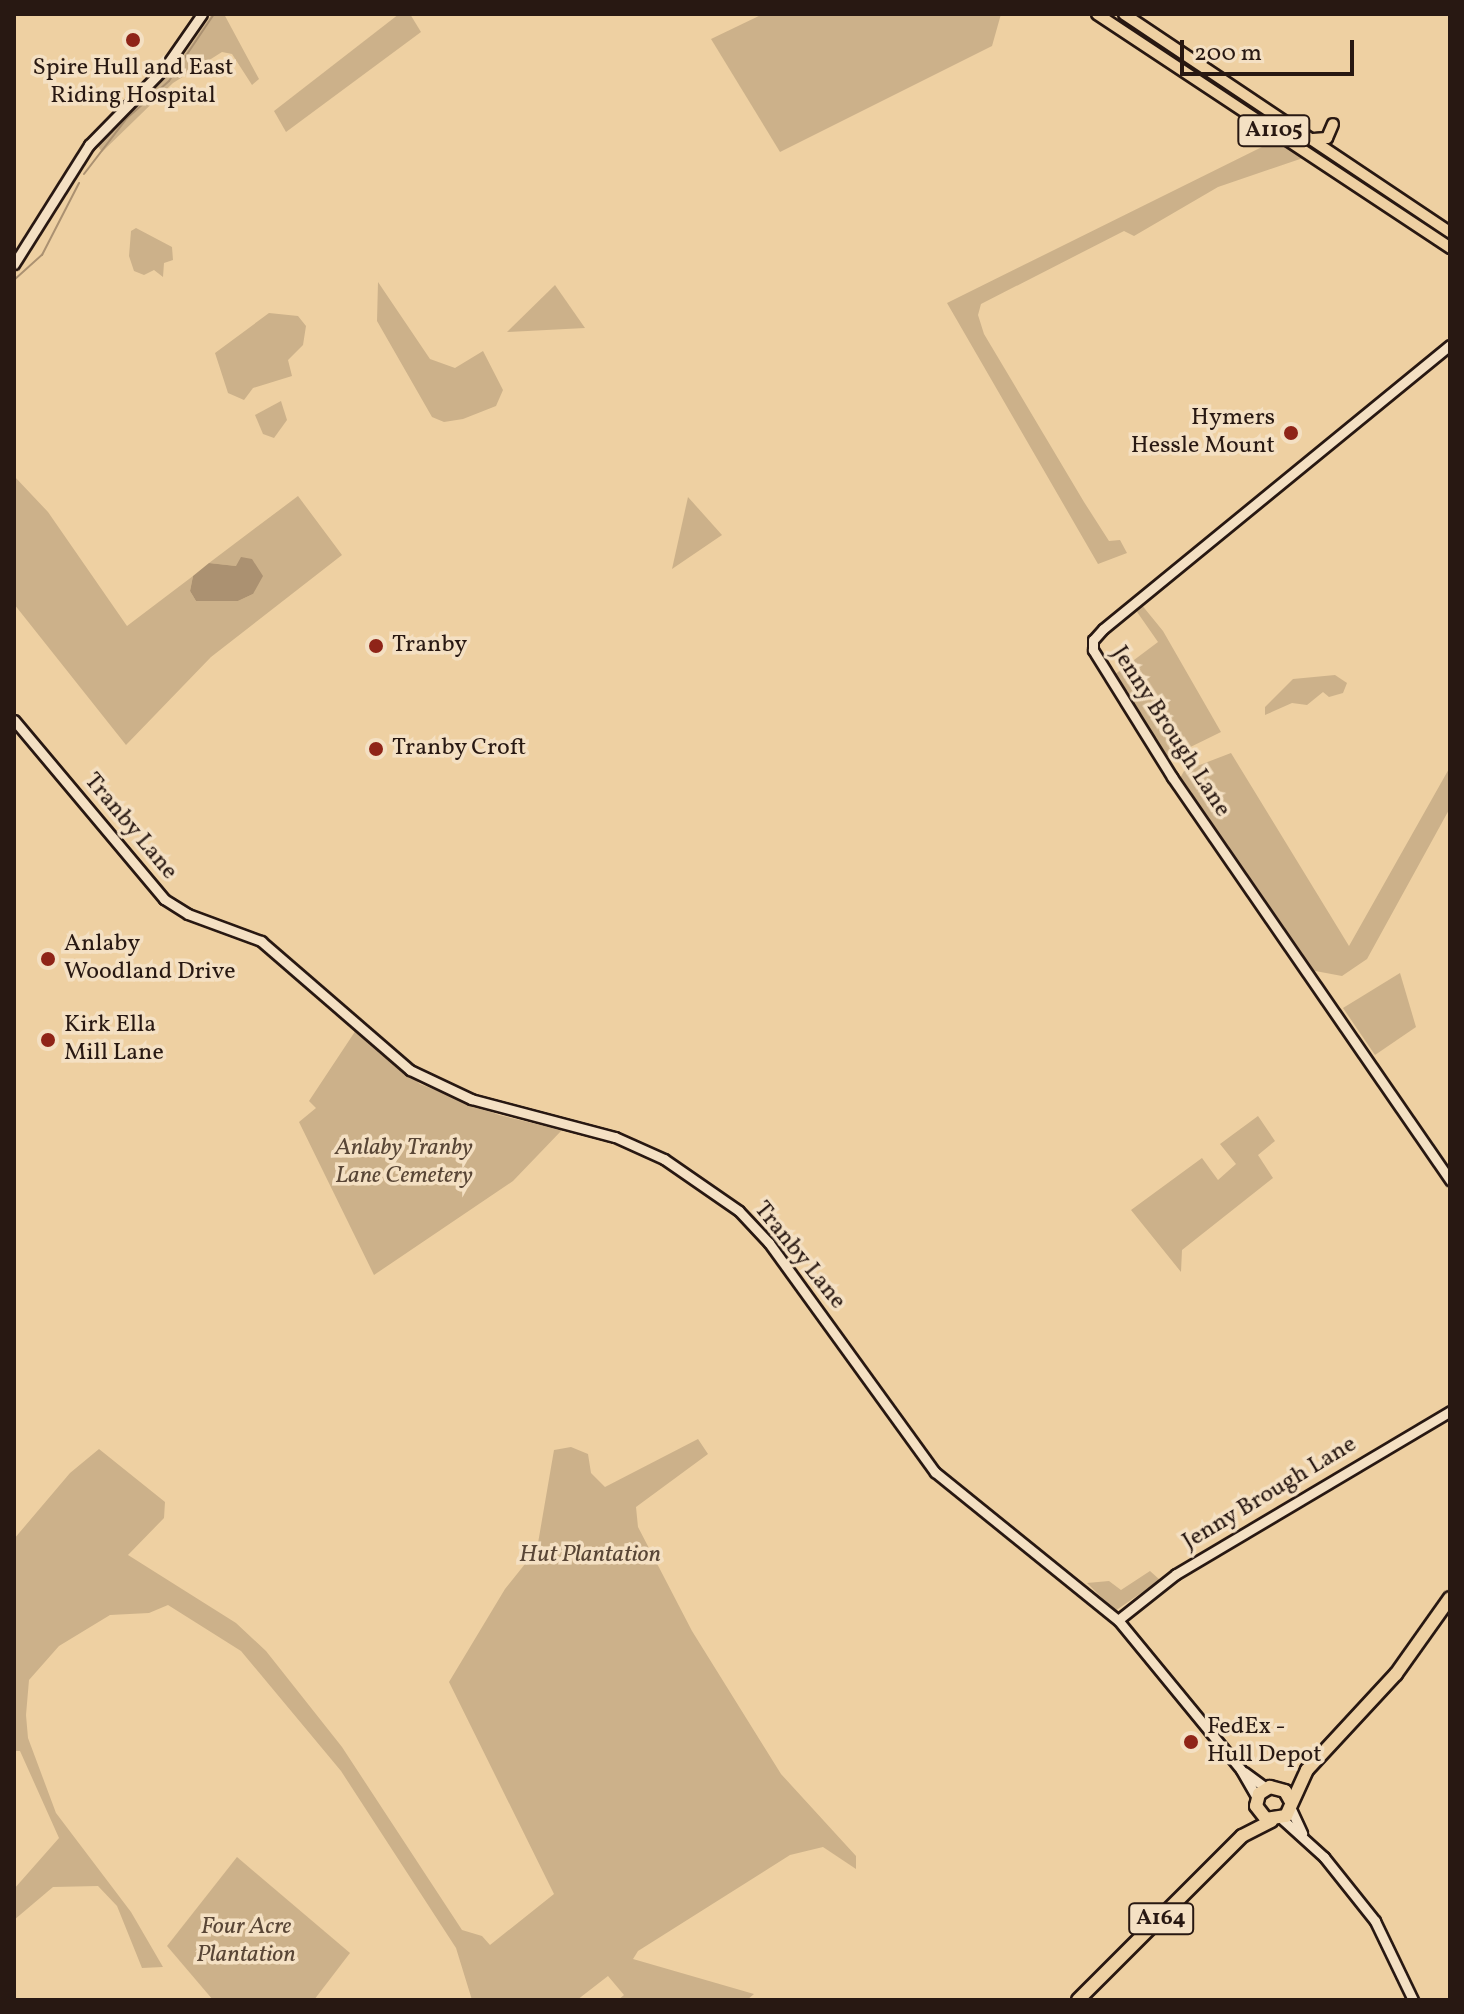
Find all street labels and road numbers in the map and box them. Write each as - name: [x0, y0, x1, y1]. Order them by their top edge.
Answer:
- road number: A1105: [1236, 113, 1312, 149]
- street label: Jenny Brough Lane: [1104, 641, 1236, 823]
- street label: Tranby Lane: [77, 767, 183, 887]
- street label: Tranby Lane: [747, 1196, 851, 1316]
- street label: Jenny Brough Lane: [1177, 1431, 1363, 1557]
- road number: A164: [1127, 1901, 1195, 1937]

